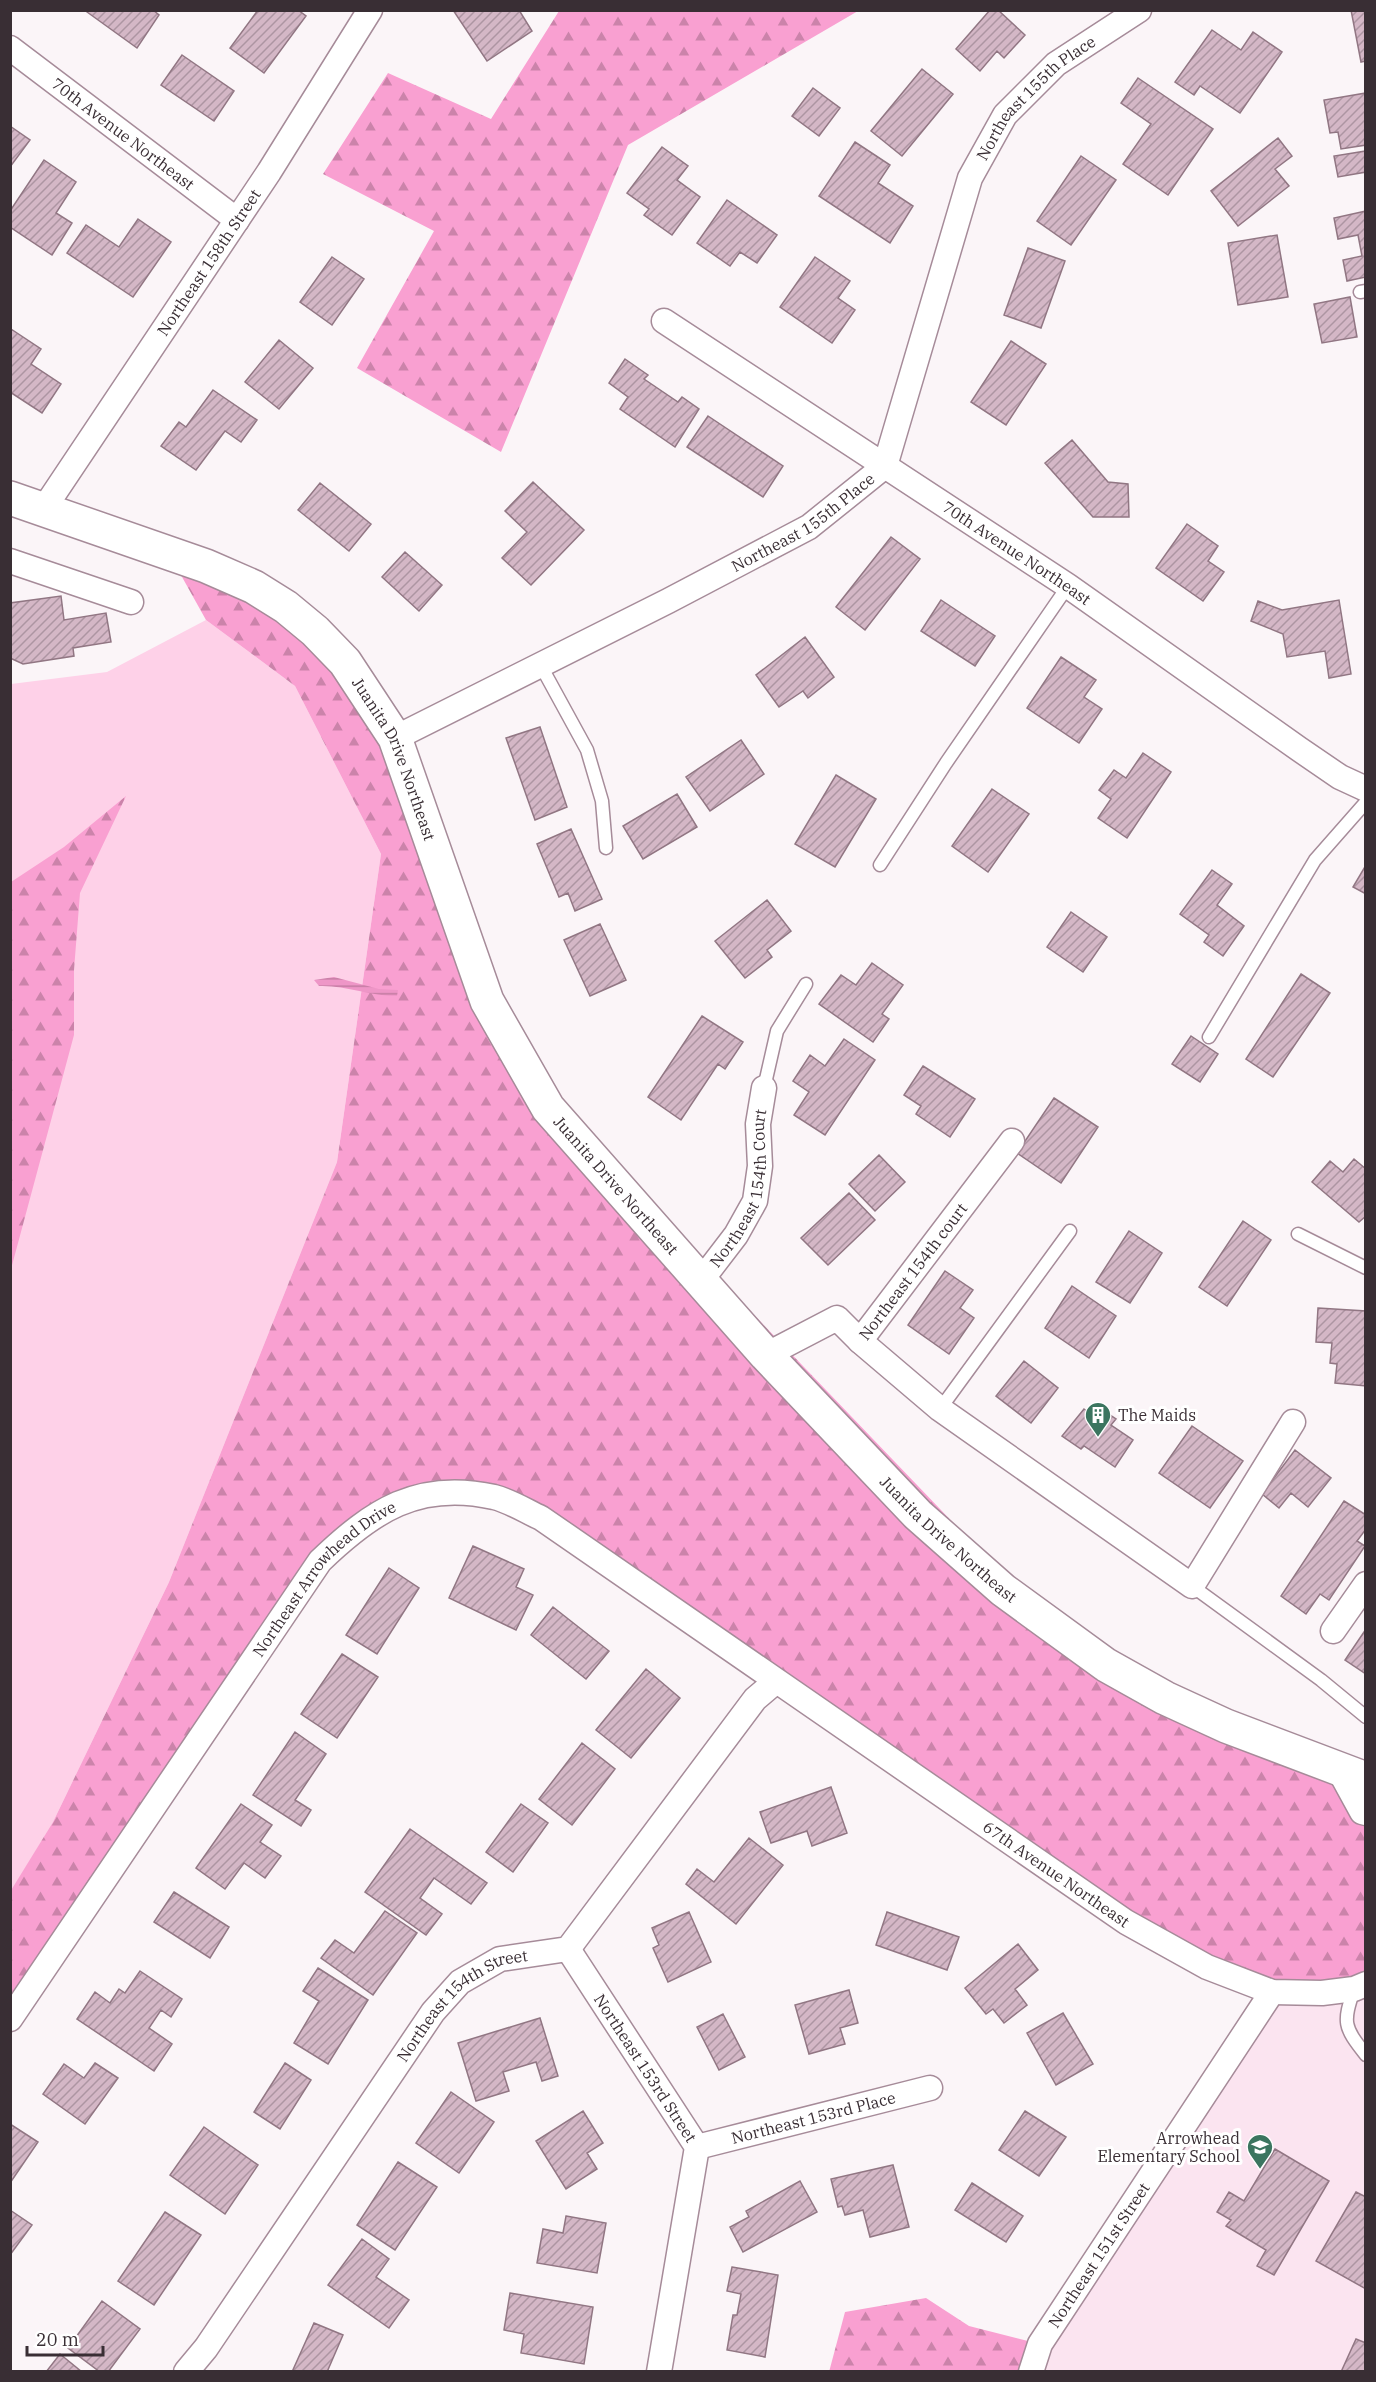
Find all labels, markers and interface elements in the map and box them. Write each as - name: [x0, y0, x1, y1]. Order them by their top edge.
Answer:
- street label: Northeast 155th Place: [972, 31, 1099, 164]
- street label: 70th Avenue Northeast: [48, 73, 199, 194]
- street label: Northeast 158th Street: [153, 185, 265, 339]
- street label: Northeast 155th Place: [728, 469, 878, 576]
- street label: 70th Avenue Northeast: [939, 496, 1095, 609]
- street label: Juanita Drive Northeast: [348, 673, 440, 844]
- street label: Northeast 154th Court: [705, 1107, 770, 1271]
- street label: Juanita Drive Northeast: [549, 1112, 683, 1259]
- street label: Northeast 154th court: [854, 1199, 972, 1344]
- building icon: The Maids: [1083, 1400, 1113, 1438]
- place label: The Maids: [1118, 1405, 1196, 1425]
- street label: Juanita Drive Northeast: [876, 1471, 1021, 1607]
- street label: Northeast Arrowhead Drive: [248, 1496, 399, 1661]
- street label: 67th Avenue Northeast: [979, 1816, 1134, 1932]
- street label: Northeast 154th Street: [392, 1945, 529, 2065]
- street label: Northeast 153rd Street: [590, 1990, 701, 2146]
- street label: Northeast 153rd Place: [729, 2087, 897, 2148]
- place label: Arrowhead Elementary School: [1097, 2128, 1240, 2166]
- school or university icon: Arrowhead Elementary School: [1245, 2132, 1275, 2170]
- street label: Northeast 151st Street: [1044, 2178, 1154, 2331]
- scale bar: [27, 2319, 104, 2357]
- text: 20 m: [36, 2328, 79, 2351]

